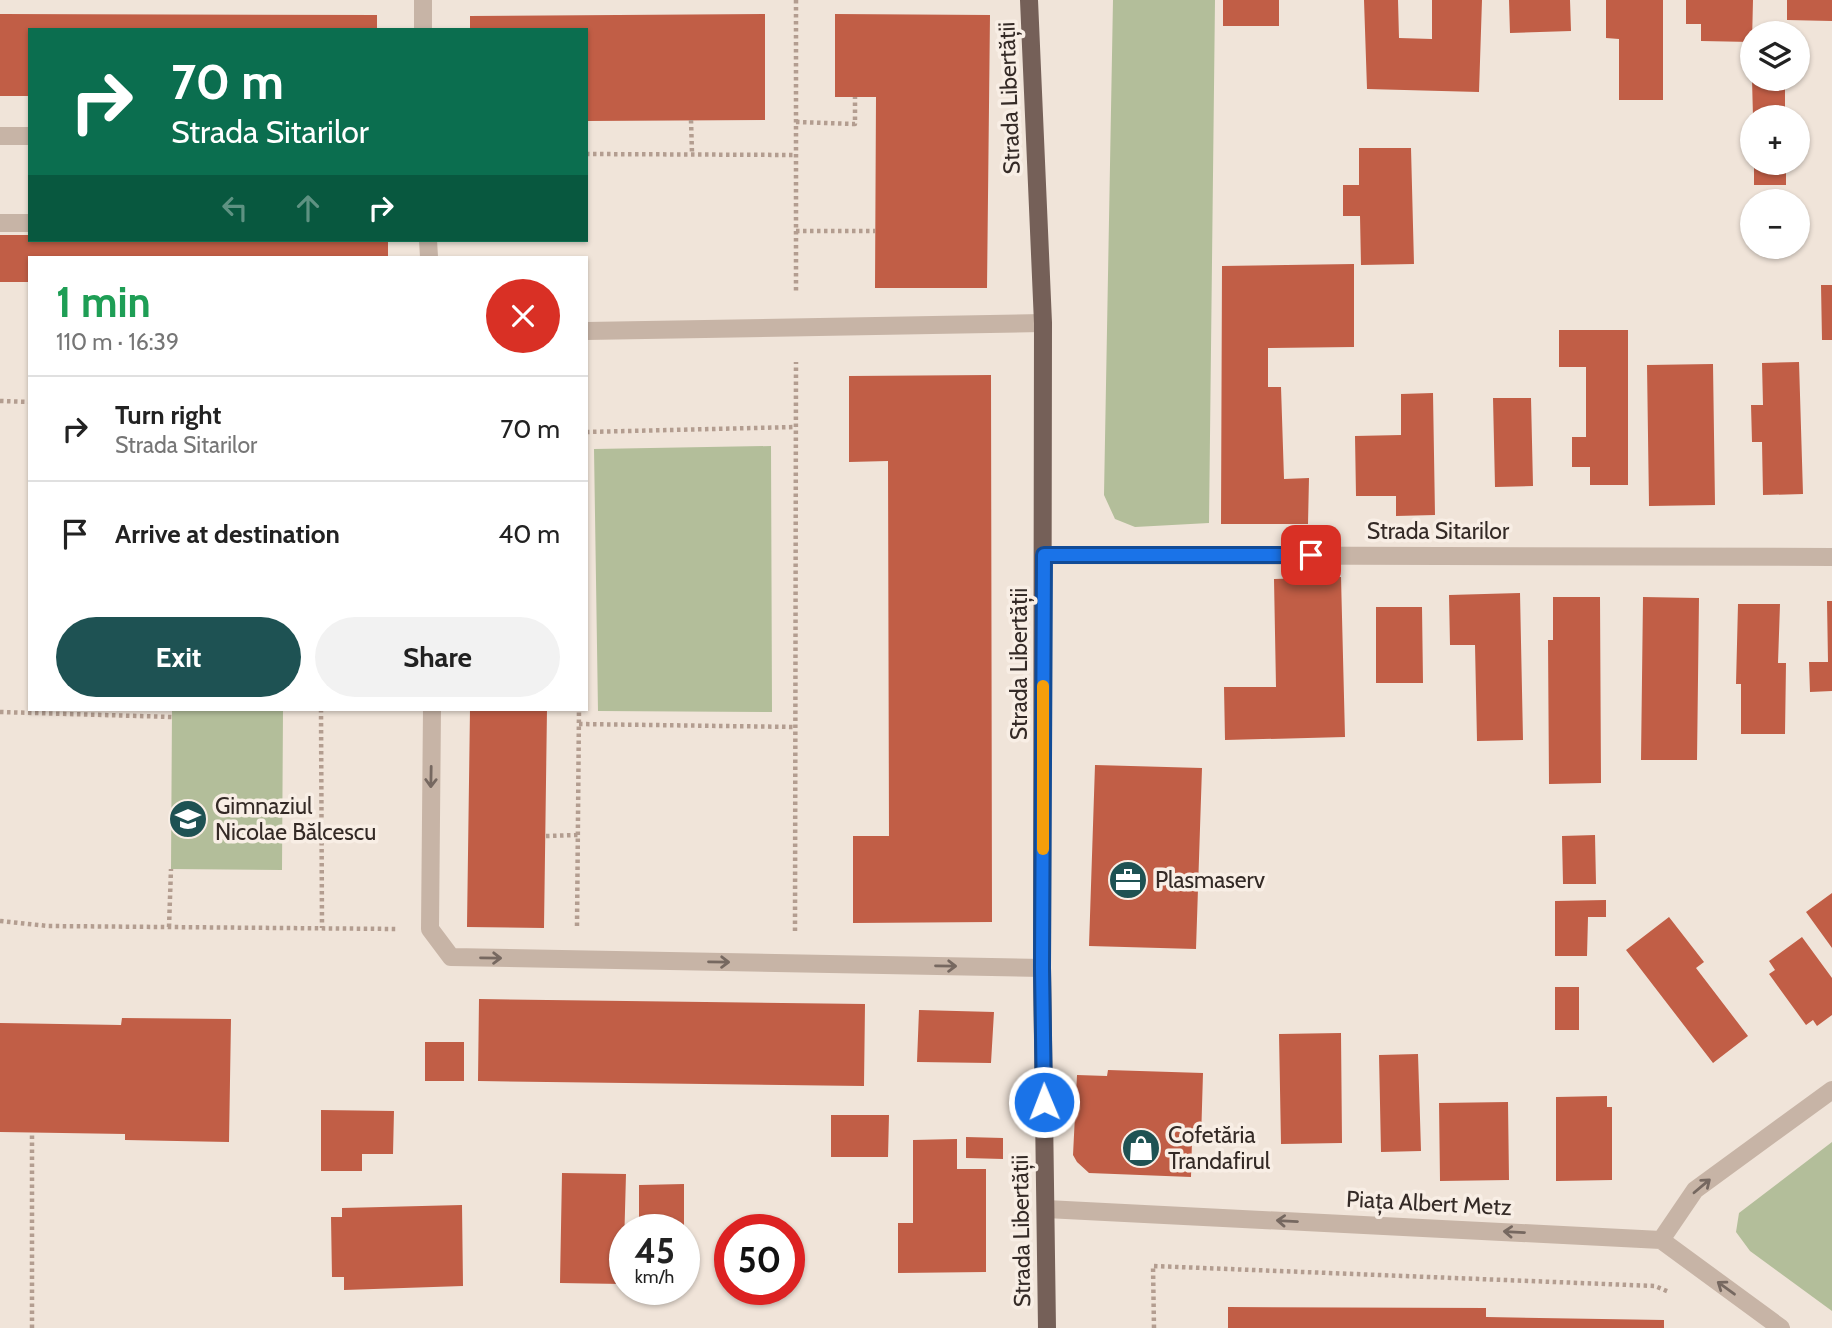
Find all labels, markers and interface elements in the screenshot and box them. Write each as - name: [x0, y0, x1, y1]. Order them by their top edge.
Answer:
- street label: Strada Libertății: [992, 21, 1027, 175]
- map controls: [1740, 21, 1810, 259]
- button: layers: [1740, 21, 1810, 91]
- text: 70 m: [171, 52, 284, 111]
- icon: right: [56, 56, 147, 147]
- button: +: [1740, 105, 1810, 175]
- text: Strada Sitarilor: [171, 112, 369, 151]
- icon: left: [216, 189, 254, 227]
- icon: ahead: [289, 189, 327, 227]
- icon: right: [362, 189, 400, 227]
- button: −: [1740, 189, 1810, 259]
- text: 1 min: [56, 276, 151, 328]
- button: close: [486, 279, 560, 353]
- text: 110 m · 16:39: [56, 328, 179, 356]
- text: Turn right: [115, 399, 221, 431]
- icon: right: [56, 410, 94, 448]
- text: 70 m: [500, 413, 560, 445]
- text: Strada Sitarilor: [115, 431, 257, 459]
- icon: arrive: [56, 515, 94, 553]
- street label: Strada Sitarilor: [1367, 517, 1510, 545]
- text: Arrive at destination: [115, 518, 340, 550]
- text: 40 m: [498, 518, 560, 550]
- pin: [1281, 525, 1341, 585]
- icon: arrive: [1292, 536, 1330, 574]
- street label: Strada Libertății: [1005, 588, 1034, 740]
- button: Exit: [56, 617, 301, 697]
- button: Share: [315, 617, 560, 697]
- one-way arrow: [425, 765, 438, 788]
- place label: Gimnaziul Nicolae Bălcescu: [215, 792, 376, 846]
- school or university icon: Gimnaziul Nicolae Bălcescu: [167, 798, 209, 840]
- office icon: Plasmaserv: [1107, 859, 1149, 901]
- place label: Plasmaserv: [1155, 866, 1266, 894]
- one-way arrow: [479, 951, 502, 965]
- one-way arrow: [707, 955, 730, 969]
- one-way arrow: [934, 959, 957, 973]
- position arrow: [1007, 1065, 1081, 1139]
- place label: Cofetăria Trandafirul: [1168, 1121, 1271, 1175]
- shop icon: Cofetăria Trandafirul: [1120, 1127, 1162, 1169]
- street label: Strada Libertății: [1006, 1155, 1037, 1307]
- one-way arrow: [1692, 1178, 1710, 1194]
- street label: Piața Albert Metz: [1345, 1185, 1513, 1222]
- speed limit sign: 50: [714, 1214, 805, 1305]
- one-way arrow: [1276, 1214, 1299, 1227]
- one-way arrow: [1503, 1226, 1526, 1239]
- text: 45: [634, 1229, 675, 1272]
- text: km/h: [635, 1266, 674, 1288]
- one-way arrow: [1717, 1281, 1736, 1295]

